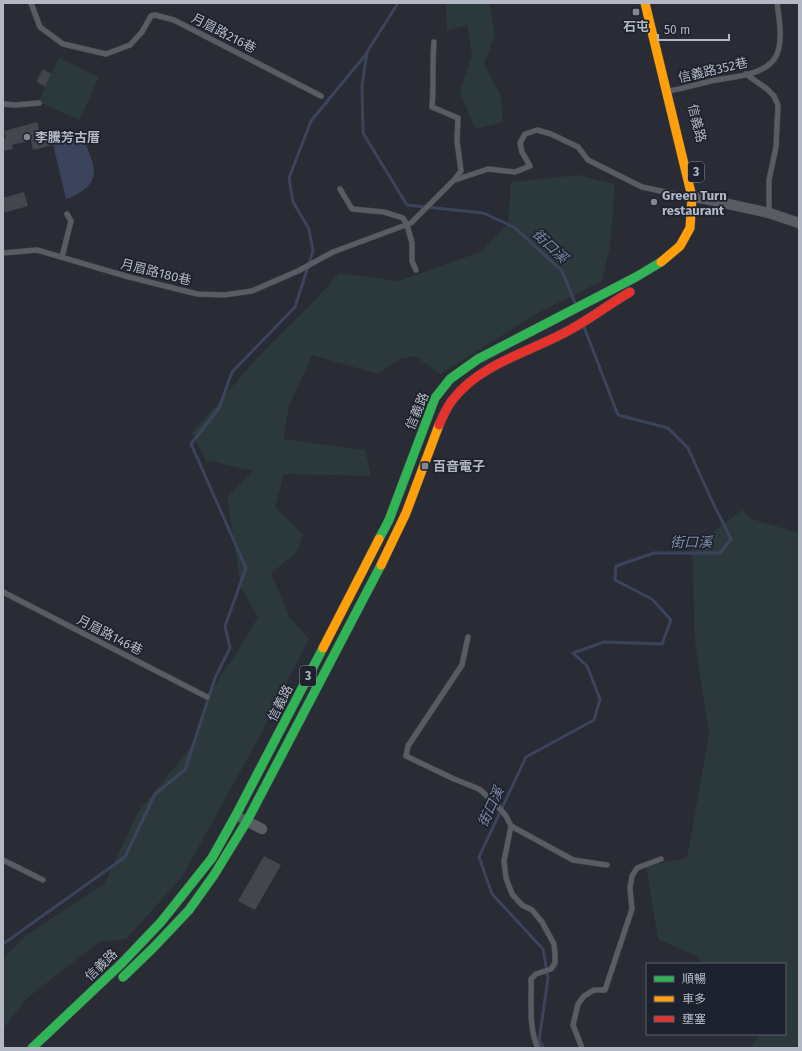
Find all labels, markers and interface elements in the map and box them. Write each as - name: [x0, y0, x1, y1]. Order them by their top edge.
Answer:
- marker: 石屯: [631, 7, 641, 17]
- street label: 月眉路216巷: [189, 10, 259, 56]
- scale bar: [658, 16, 729, 42]
- place label: 石屯: [623, 19, 649, 34]
- text: 50 m: [664, 23, 690, 37]
- street label: 信義路352巷: [677, 55, 749, 85]
- street label: 信義路: [685, 102, 709, 144]
- place label: 李騰芳古厝: [35, 130, 100, 145]
- marker: 李騰芳古厝: [22, 132, 32, 142]
- road number: 3: [688, 162, 704, 182]
- place label: Green Turn restaurant: [662, 188, 727, 218]
- marker: Green Turn restaurant: [649, 197, 659, 207]
- water label: 街口溪: [529, 225, 573, 268]
- street label: 月眉路180巷: [119, 256, 193, 288]
- street label: 信義路: [402, 390, 432, 432]
- place label: 百音電子: [433, 459, 485, 474]
- marker: 百音電子: [420, 461, 430, 471]
- water label: 街口溪: [670, 534, 714, 551]
- street label: 月眉路146巷: [75, 612, 145, 658]
- road number: 3: [300, 666, 316, 686]
- street label: 信義路: [264, 682, 296, 724]
- water label: 街口溪: [474, 783, 508, 830]
- street label: 信義路: [82, 946, 120, 984]
- legend: [646, 963, 786, 1035]
- text: 順暢: [682, 972, 706, 986]
- text: 車多: [682, 992, 706, 1006]
- text: 壅塞: [682, 1012, 706, 1026]

